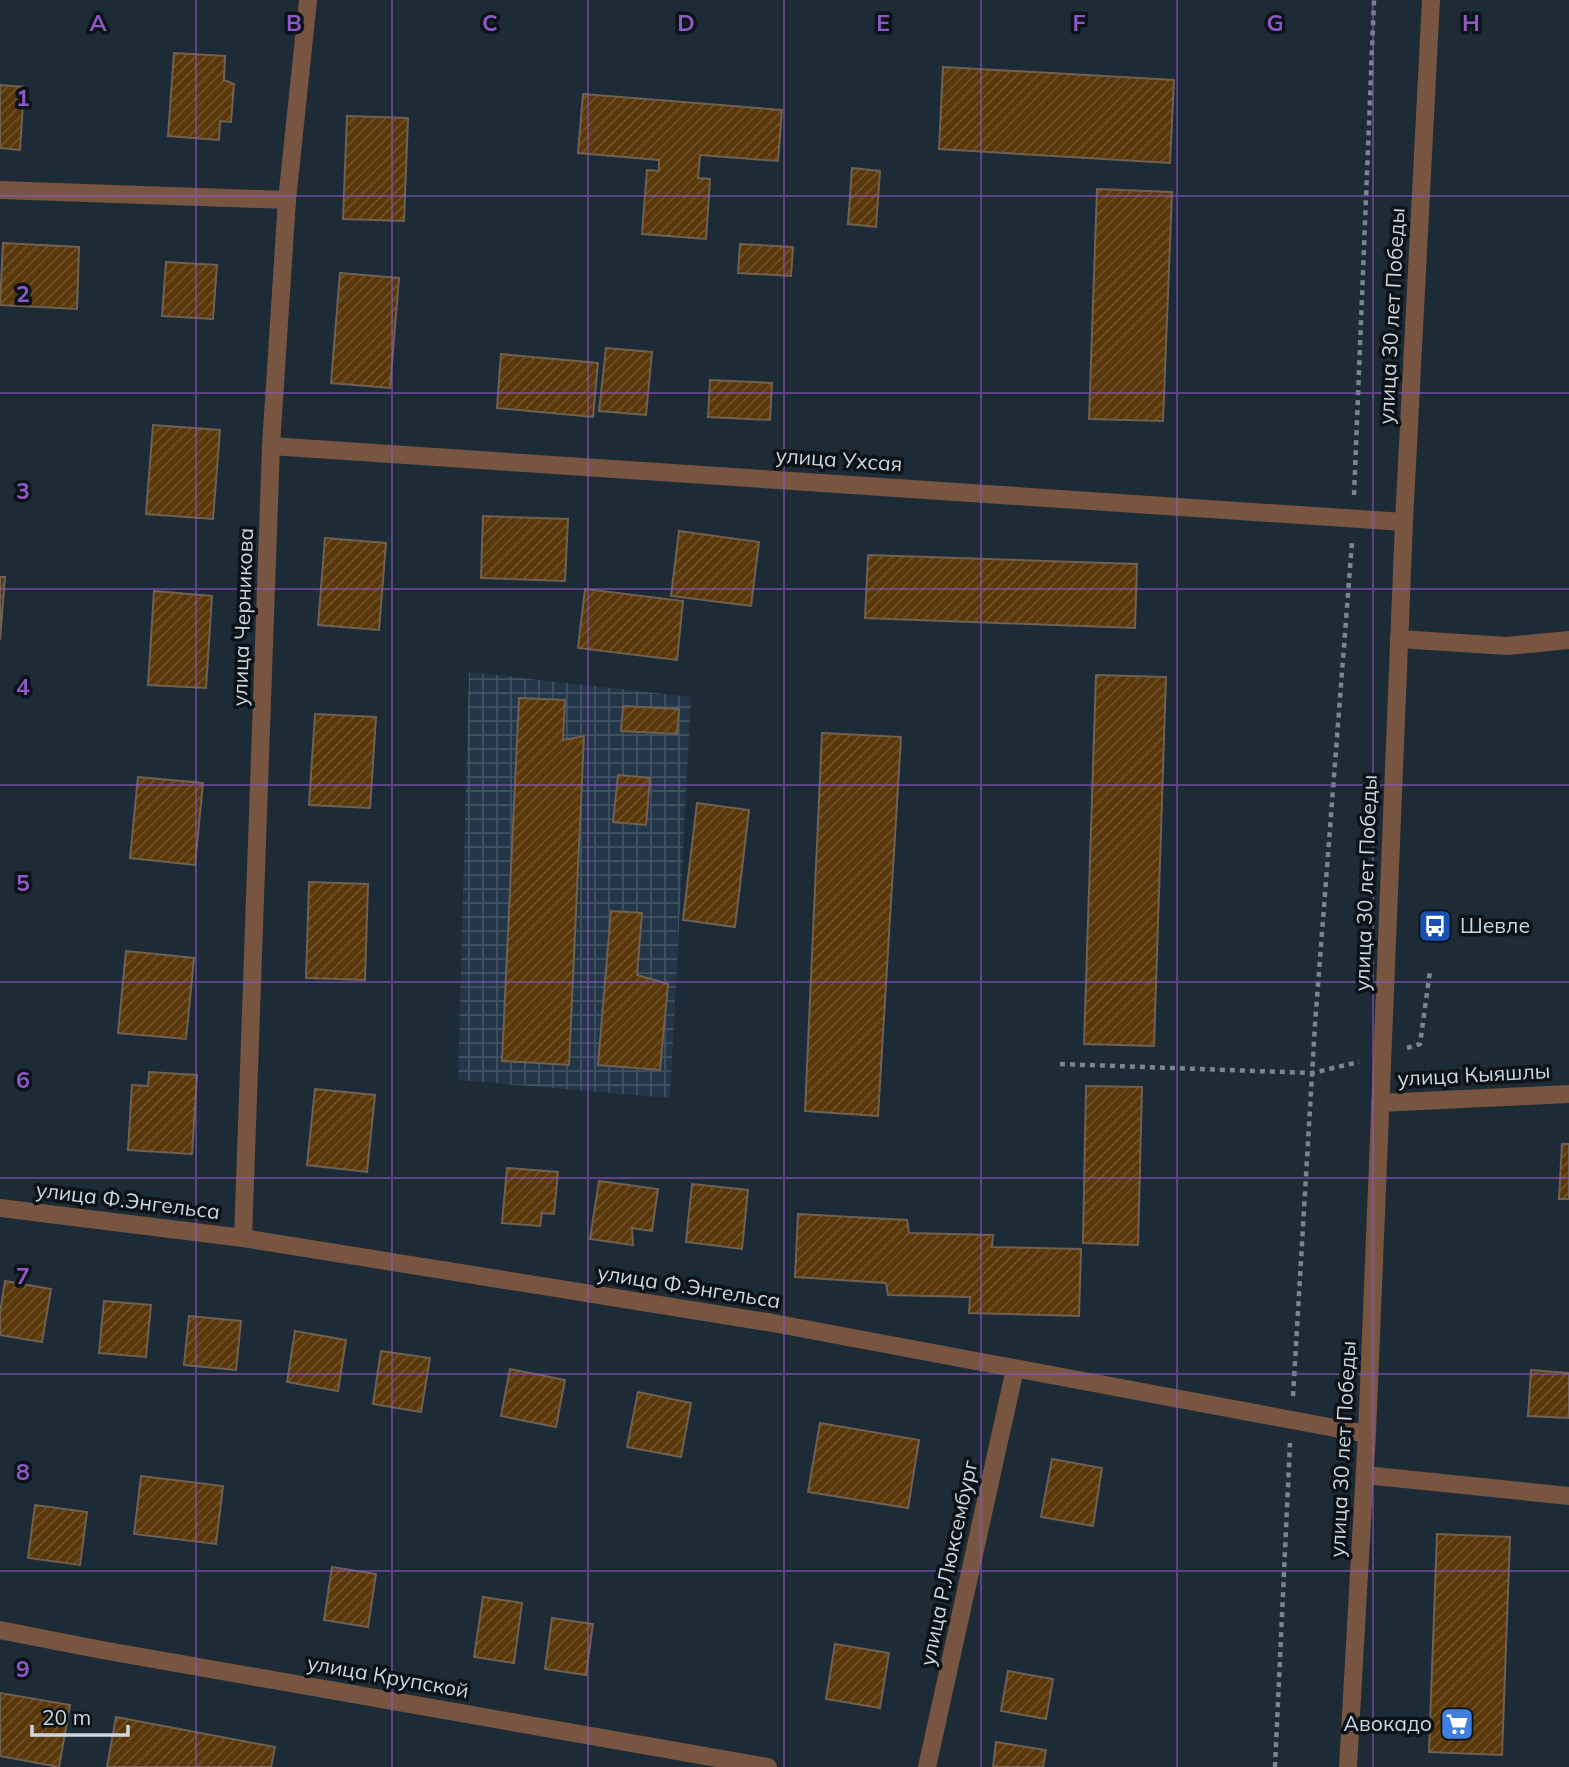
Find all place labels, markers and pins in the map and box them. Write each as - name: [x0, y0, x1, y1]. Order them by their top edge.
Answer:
- bus stop icon: Шевле: [1416, 907, 1454, 945]
- place label: Шевле: [1460, 912, 1530, 938]
- supermarket icon: Авокадо: [1438, 1705, 1476, 1743]
- place label: Авокадо: [1344, 1710, 1432, 1736]

